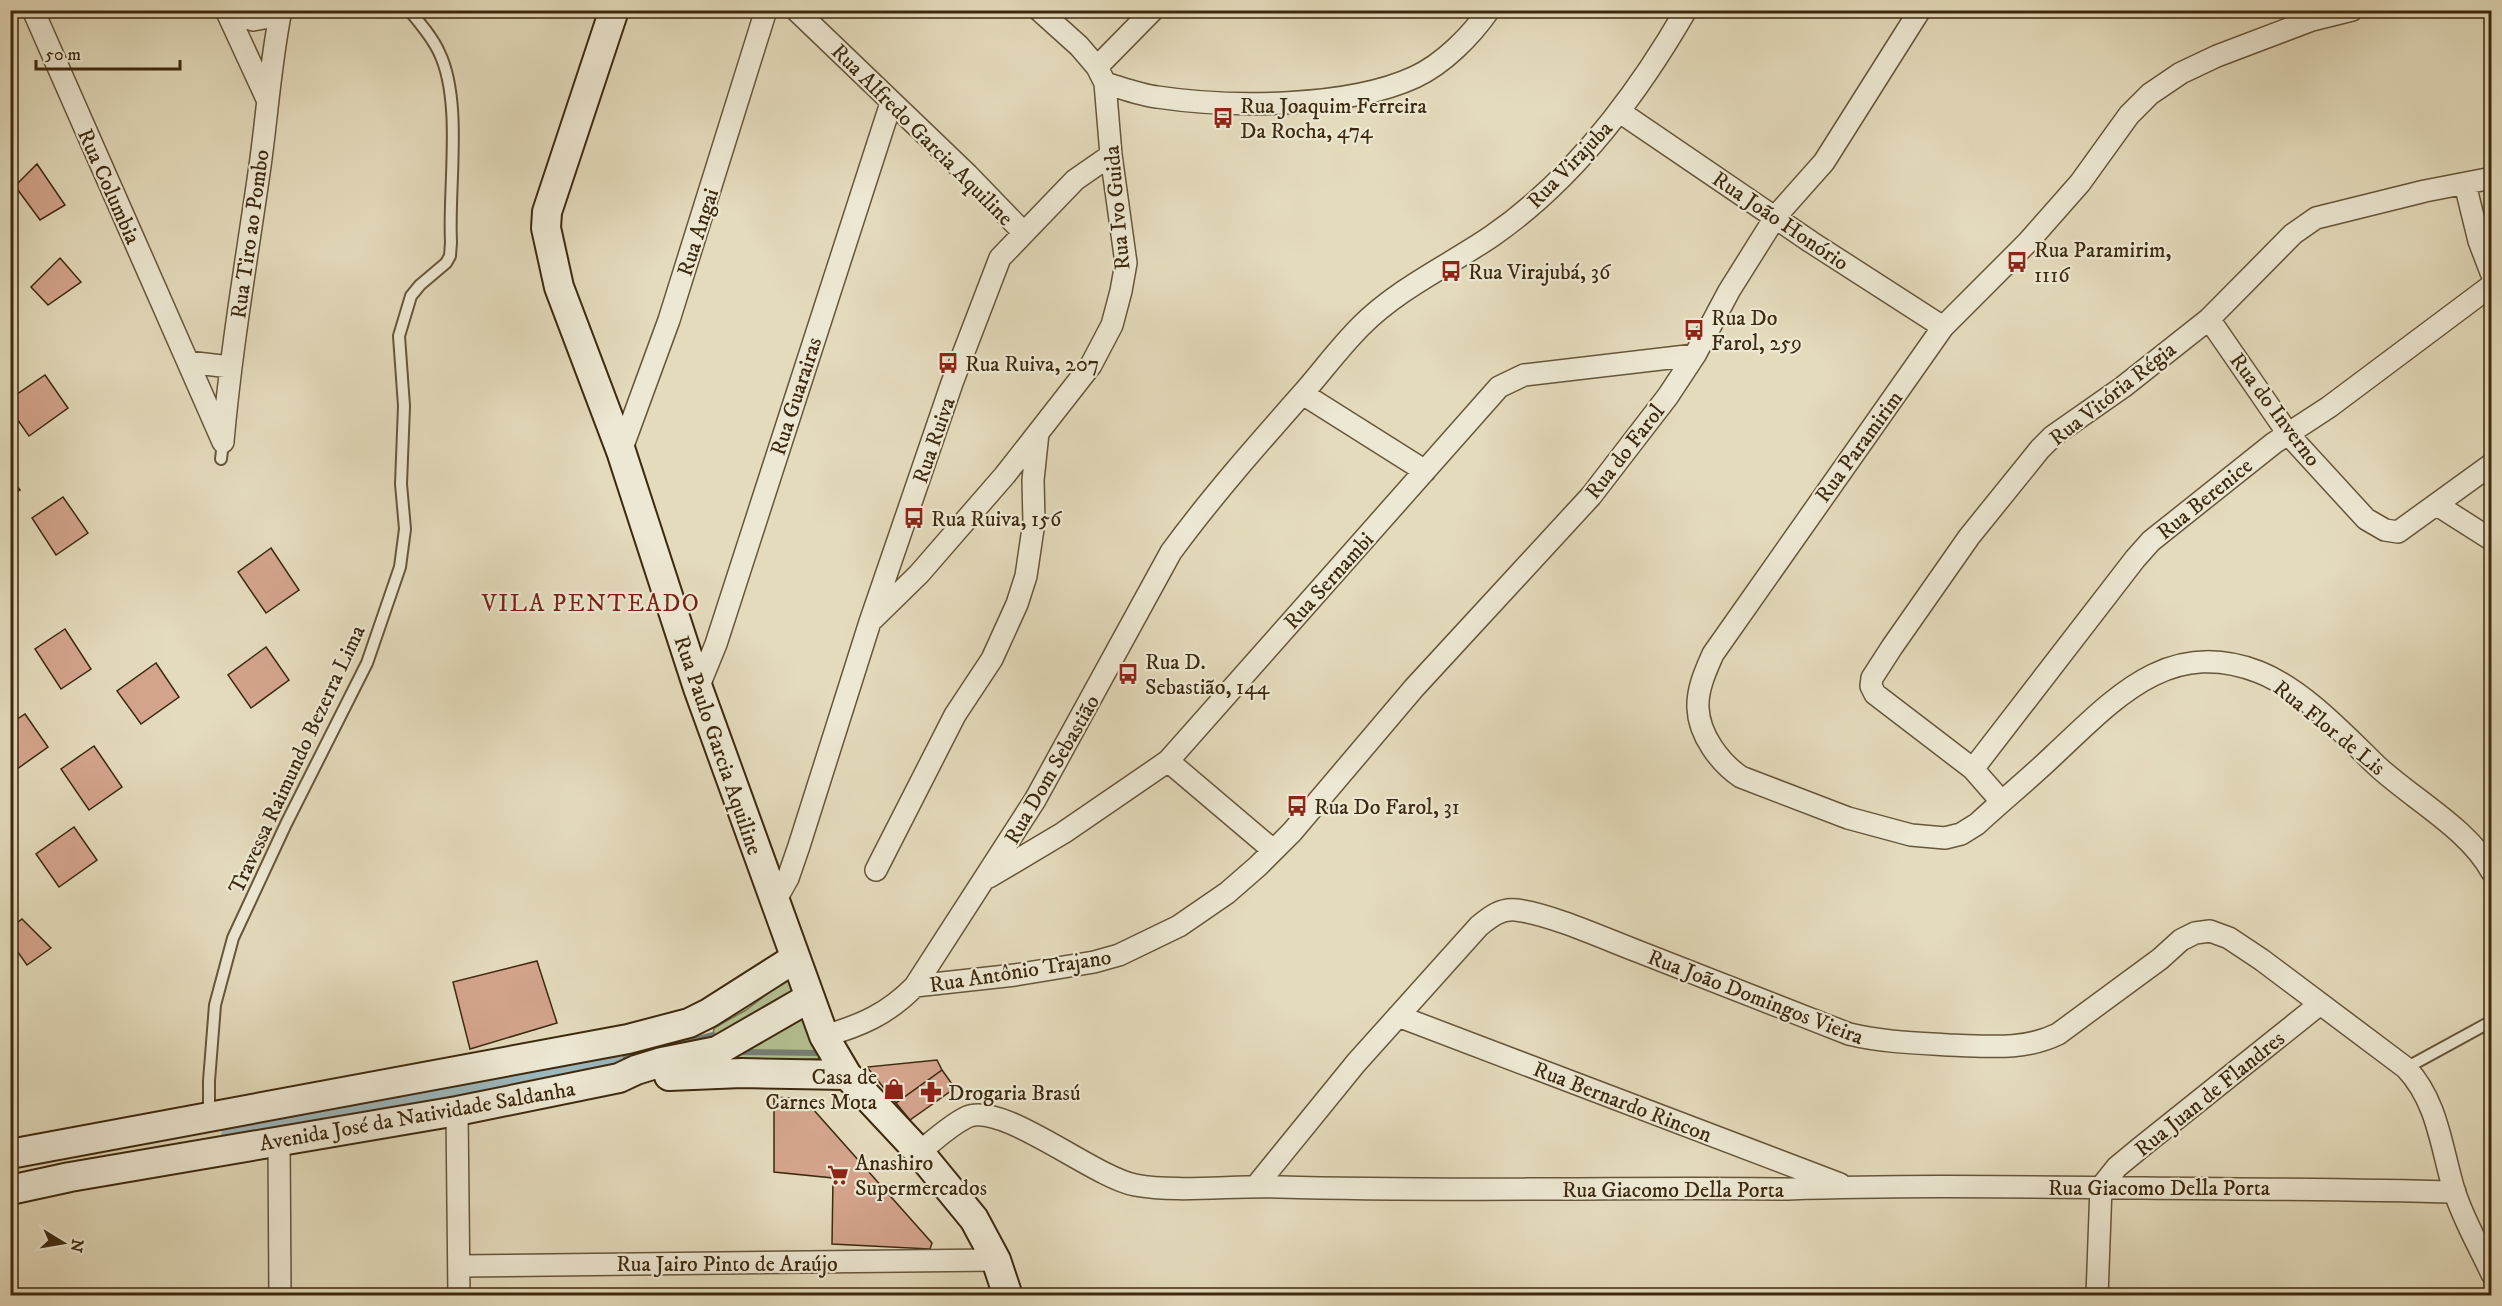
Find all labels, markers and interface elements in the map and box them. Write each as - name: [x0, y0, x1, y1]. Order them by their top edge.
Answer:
- scale bar: [36, 33, 180, 71]
- street label: Rua Alfredo Garcia Aquiline: [825, 38, 1019, 232]
- text: 50 m: [45, 44, 81, 66]
- place label: Rua Joaquim Ferreira Da Rocha, 474: [1240, 93, 1428, 145]
- bus stop icon: Rua Joaquim Ferreira Da Rocha, 474: [1211, 106, 1235, 130]
- street label: Rua Virajuba: [1522, 115, 1619, 215]
- street label: Rua Columbia: [71, 125, 146, 249]
- street label: Rua Ivo Guida: [1099, 144, 1136, 271]
- street label: Rua Tiro ao Pombo: [225, 148, 276, 320]
- street label: Rua João Honório: [1707, 166, 1853, 277]
- street label: Rua Angai: [672, 185, 725, 280]
- place label: Rua Paramirim, 1116: [2034, 237, 2172, 289]
- bus stop icon: Rua Paramirim, 1116: [2005, 250, 2029, 274]
- bus stop icon: Rua Virajubá, 36: [1439, 259, 1463, 283]
- place label: Rua Virajubá, 36: [1468, 259, 1612, 286]
- place label: Rua Do Farol, 259: [1711, 305, 1802, 357]
- bus stop icon: Rua Do Farol, 259: [1682, 318, 1706, 342]
- street label: Rua Guarairas: [765, 334, 828, 459]
- street label: Rua Vitória Régia: [2044, 336, 2182, 452]
- street label: Rua do Inverno: [2223, 348, 2326, 472]
- bus stop icon: Rua Ruiva, 207: [936, 351, 960, 375]
- place label: Rua Ruiva, 207: [965, 351, 1099, 378]
- street label: Rua Paramirim: [1810, 386, 1909, 508]
- street label: Rua Ruiva: [907, 393, 962, 487]
- street label: Rua do Farol: [1580, 399, 1671, 505]
- street label: Rua Berenice: [2152, 452, 2258, 546]
- bus stop icon: Rua Ruiva, 156: [902, 506, 926, 530]
- place label: Rua Ruiva, 156: [931, 506, 1063, 533]
- street label: Rua Sernambi: [1278, 527, 1380, 635]
- district label: VILA PENTEADO: [481, 589, 700, 619]
- street label: Travessa Raimundo Bezerra Lima: [223, 620, 372, 898]
- street label: Rua Paulo Garcia Aquiline: [667, 632, 768, 859]
- place label: Rua D. Sebastião, 144: [1145, 649, 1271, 701]
- bus stop icon: Rua D. Sebastião, 144: [1116, 662, 1140, 686]
- street label: Rua Flor de Lis: [2268, 675, 2391, 782]
- street label: Rua Dom Sebastião: [999, 690, 1106, 849]
- bus stop icon: Rua Do Farol, 31: [1285, 794, 1309, 818]
- place label: Rua Do Farol, 31: [1314, 794, 1460, 821]
- street label: Rua Antônio Trajano: [927, 944, 1113, 999]
- street label: Rua João Domingos Vieira: [1644, 944, 1868, 1051]
- street label: Rua Juan de Flandres: [2130, 1025, 2290, 1163]
- street label: Rua Bernardo Rincon: [1529, 1056, 1716, 1149]
- place label: Casa de Carnes Mota: [765, 1064, 878, 1116]
- street label: Avenida José da Natividade Saldanha: [257, 1075, 578, 1158]
- shop icon: Casa de Carnes Mota: [882, 1077, 906, 1101]
- pharmacy icon: Drogaria Brasú: [919, 1080, 943, 1104]
- place label: Drogaria Brasú: [948, 1080, 1081, 1107]
- place label: Anashiro Supermercados: [855, 1150, 987, 1202]
- supermarket icon: Anashiro Supermercados: [826, 1163, 850, 1187]
- street label: Rua Giacomo Della Porta: [2048, 1175, 2271, 1202]
- street label: Rua Giacomo Della Porta: [1562, 1177, 1785, 1204]
- north arrow: [33, 1213, 93, 1273]
- text: N: [66, 1237, 88, 1254]
- street label: Rua Jairo Pinto de Araújo: [616, 1251, 838, 1278]

